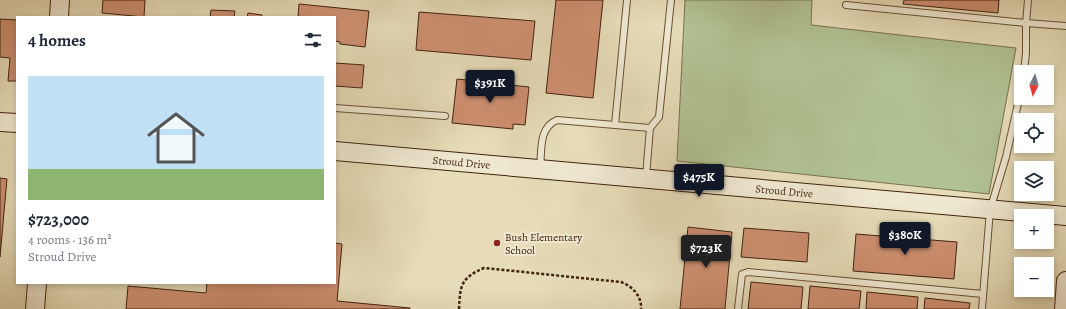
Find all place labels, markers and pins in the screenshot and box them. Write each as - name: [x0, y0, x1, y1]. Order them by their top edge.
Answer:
- pin: $391K: [462, 70, 518, 104]
- pin: $475K: [671, 164, 727, 198]
- pin: $380K: [877, 222, 933, 256]
- place label: Bush Elementary School: [505, 230, 582, 258]
- pin: $723K: [678, 235, 734, 269]
- marker: Bush Elementary School: [492, 238, 502, 248]

